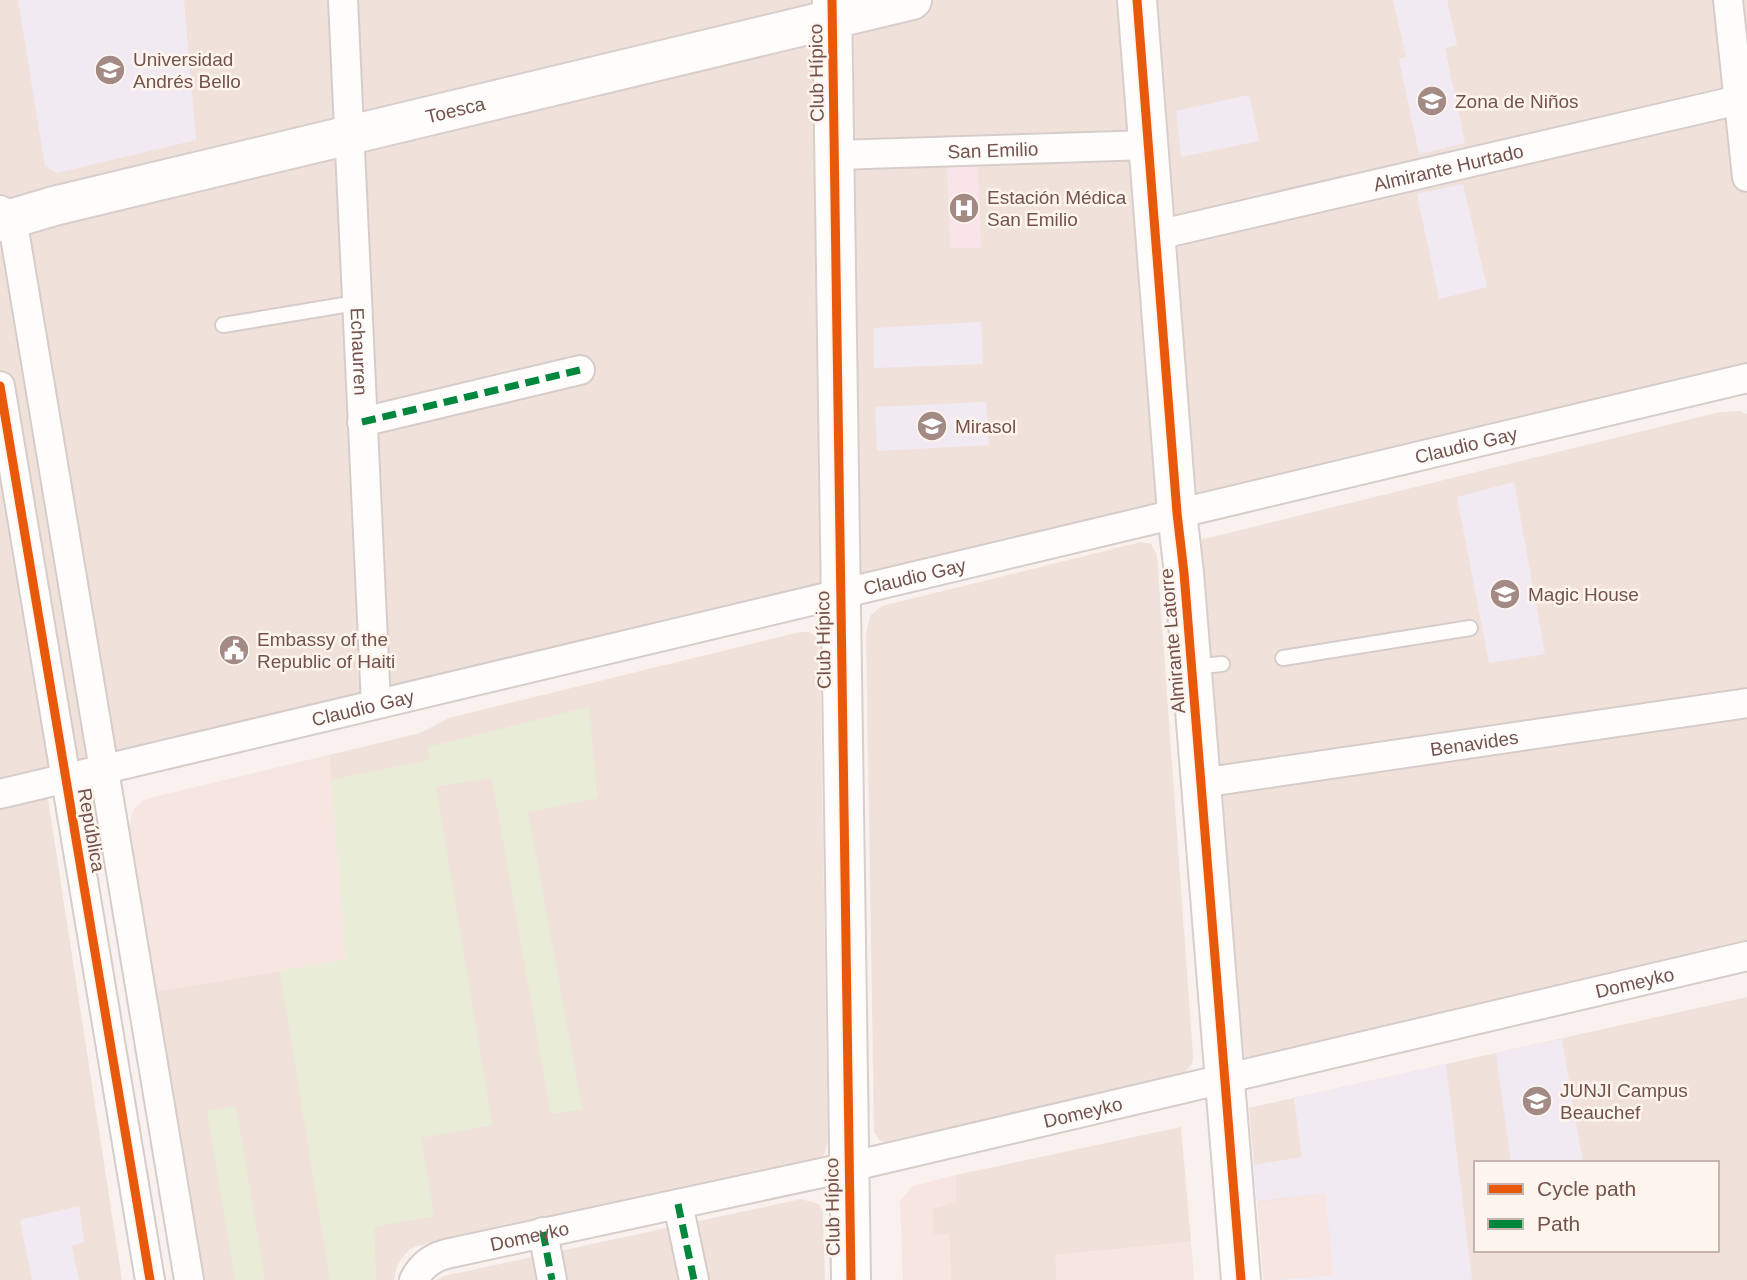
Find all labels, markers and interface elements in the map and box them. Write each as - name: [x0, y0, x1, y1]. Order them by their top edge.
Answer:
- street label: Club Hípico: [805, 24, 828, 122]
- place label: Universidad Andrés Bello: [133, 49, 241, 92]
- school or university icon: Universidad Andrés Bello: [93, 53, 127, 87]
- school or university icon: Zona de Niños: [1415, 84, 1449, 118]
- place label: Zona de Niños: [1455, 91, 1579, 112]
- street label: Toesca: [424, 93, 488, 127]
- street label: San Emilio: [947, 139, 1039, 162]
- street label: Almirante Hurtado: [1371, 140, 1525, 195]
- place label: Estación Médica San Emilio: [987, 187, 1127, 230]
- hospital icon: Estación Médica San Emilio: [947, 191, 981, 225]
- street label: Echaurren: [346, 307, 372, 396]
- school or university icon: Mirasol: [915, 409, 949, 443]
- place label: Mirasol: [955, 416, 1016, 437]
- street label: Claudio Gay: [1413, 423, 1520, 468]
- street label: Claudio Gay: [861, 554, 968, 599]
- street label: Almirante Latorre: [1156, 567, 1189, 714]
- school or university icon: Magic House: [1488, 577, 1522, 611]
- place label: Magic House: [1528, 584, 1639, 605]
- street label: Club Hípico: [812, 591, 835, 689]
- place label: Embassy of the Republic of Haiti: [257, 629, 395, 672]
- public building icon: Embassy of the Republic of Haiti: [217, 633, 251, 667]
- street label: Claudio Gay: [310, 686, 417, 730]
- street label: Benavides: [1429, 727, 1520, 760]
- street label: República: [74, 787, 109, 874]
- street label: Domeyko: [1593, 963, 1676, 1002]
- place label: JUNJI Campus Beauchef: [1560, 1080, 1688, 1123]
- school or university icon: JUNJI Campus Beauchef: [1520, 1084, 1554, 1118]
- street label: Domeyko: [1041, 1093, 1124, 1132]
- street label: Club Hípico: [821, 1158, 844, 1256]
- legend: [1474, 1161, 1719, 1252]
- text: Cycle path: [1537, 1177, 1636, 1200]
- text: Path: [1537, 1212, 1580, 1235]
- street label: Domeyko: [488, 1218, 571, 1255]

